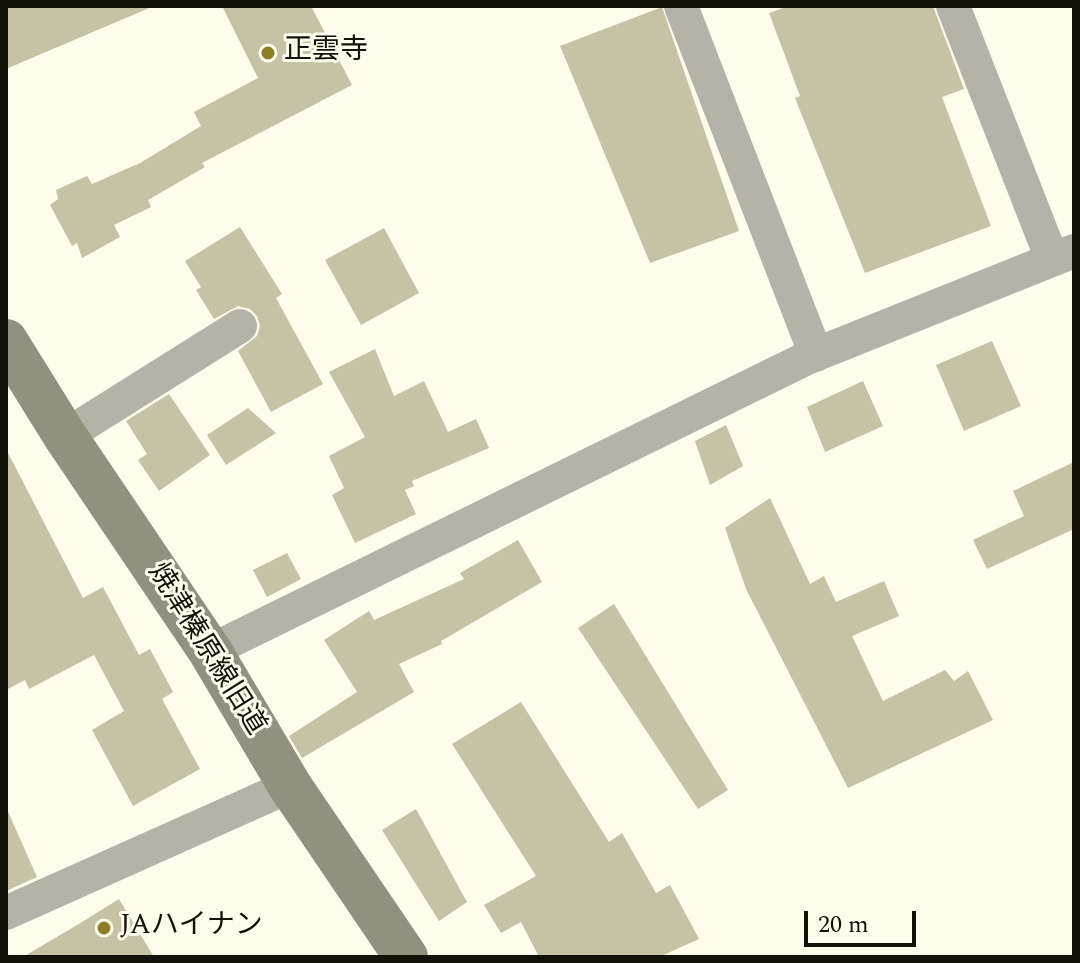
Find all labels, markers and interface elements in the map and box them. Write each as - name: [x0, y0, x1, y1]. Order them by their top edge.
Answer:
- place label: 正雲寺: [284, 36, 368, 70]
- marker: 正雲寺: [259, 44, 277, 62]
- street label: 焼津榛原線旧道: [139, 558, 271, 742]
- scale bar: [808, 895, 920, 945]
- text: 20 m: [818, 907, 869, 943]
- place label: JAハイナン: [120, 911, 263, 945]
- marker: JAハイナン: [95, 919, 113, 937]

